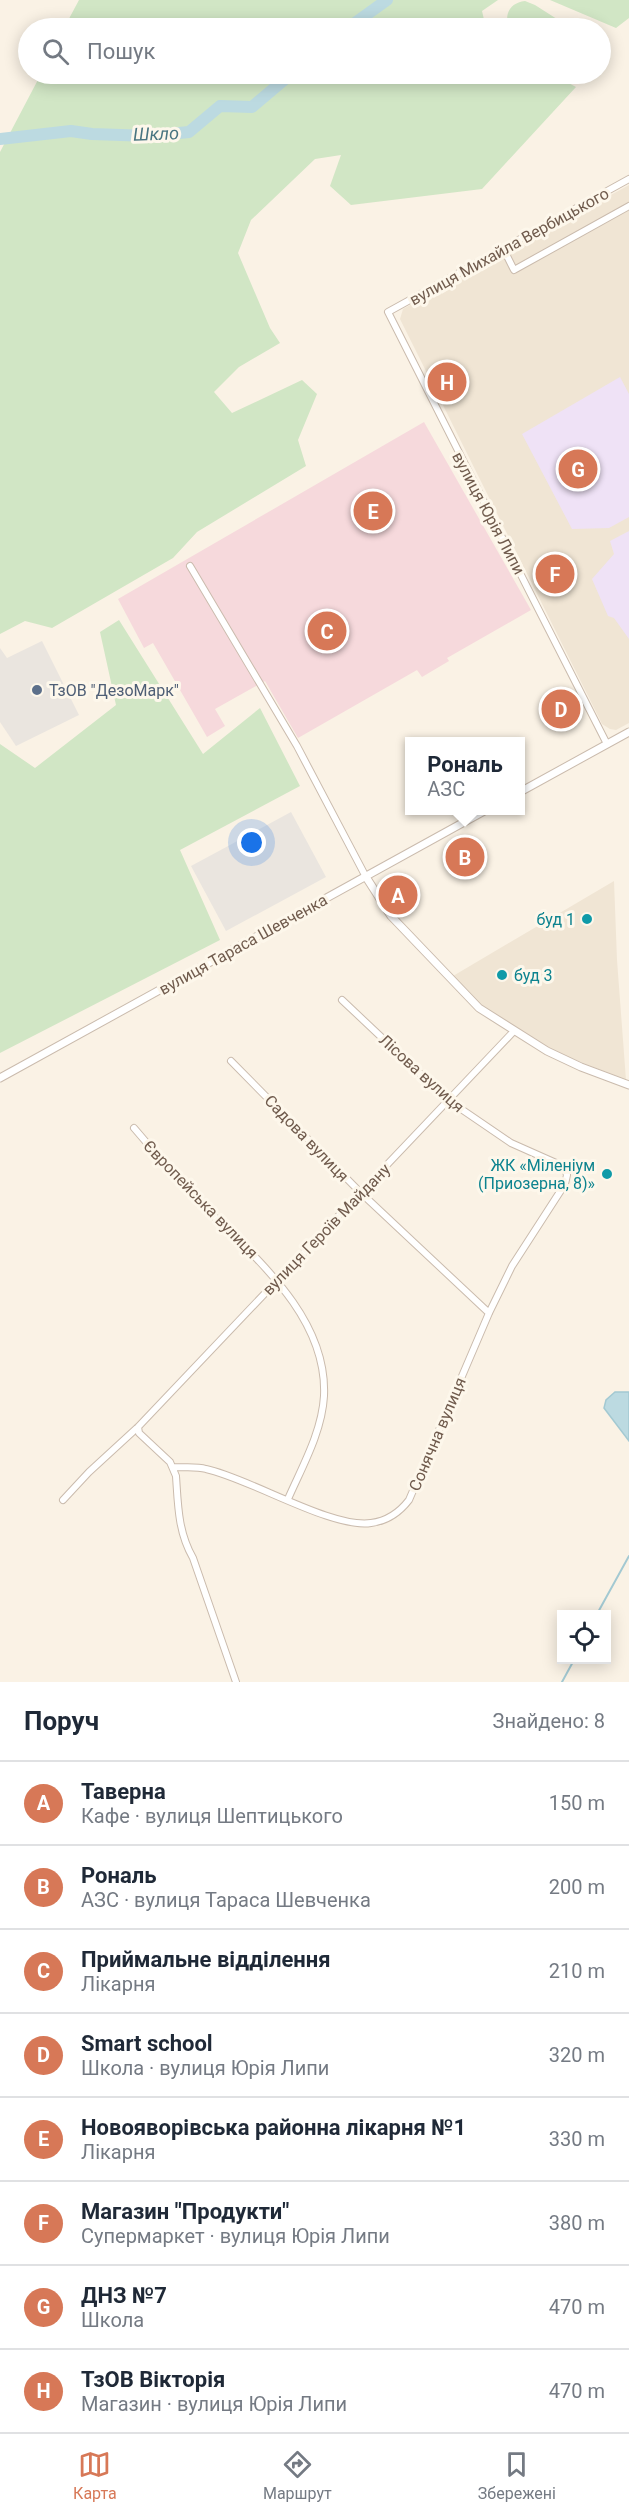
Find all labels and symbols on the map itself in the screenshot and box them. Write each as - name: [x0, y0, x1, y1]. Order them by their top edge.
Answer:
- water label: Шкло: [133, 122, 179, 145]
- street label: вулиця Михайла Вербицького: [406, 184, 612, 309]
- pin: H: [428, 360, 466, 404]
- pin: G: [558, 446, 598, 492]
- street label: вулиця Юрія Липи: [448, 449, 529, 578]
- pin: E: [354, 488, 392, 534]
- pin: F: [536, 552, 574, 596]
- pin: C: [308, 608, 346, 654]
- place label: ТзОВ "ДезоМарк": [49, 681, 179, 700]
- marker: ТзОВ "ДезоМарк": [30, 683, 44, 697]
- pin: D: [542, 686, 580, 732]
- your location: [237, 828, 266, 857]
- pin: B: [446, 834, 484, 880]
- pin: A: [378, 872, 418, 918]
- street label: вулиця Тараса Шевченка: [156, 890, 331, 999]
- place label: буд 1: [536, 910, 575, 929]
- marker: буд 1: [580, 912, 594, 926]
- place label: буд 3: [514, 966, 553, 985]
- marker: буд 3: [495, 968, 509, 982]
- street label: Лісова вулиця: [375, 1030, 468, 1116]
- street label: Садова вулиця: [261, 1091, 353, 1186]
- street label: Європейська вулиця: [139, 1136, 262, 1262]
- place label: ЖК «Міленіум (Приозерна, 8)»: [478, 1156, 595, 1193]
- street label: вулиця Героїв Майдану: [259, 1159, 394, 1299]
- marker: ЖК «Міленіум (Приозерна, 8)»: [600, 1167, 614, 1181]
- street label: Сонячна вулиця: [405, 1375, 470, 1494]

